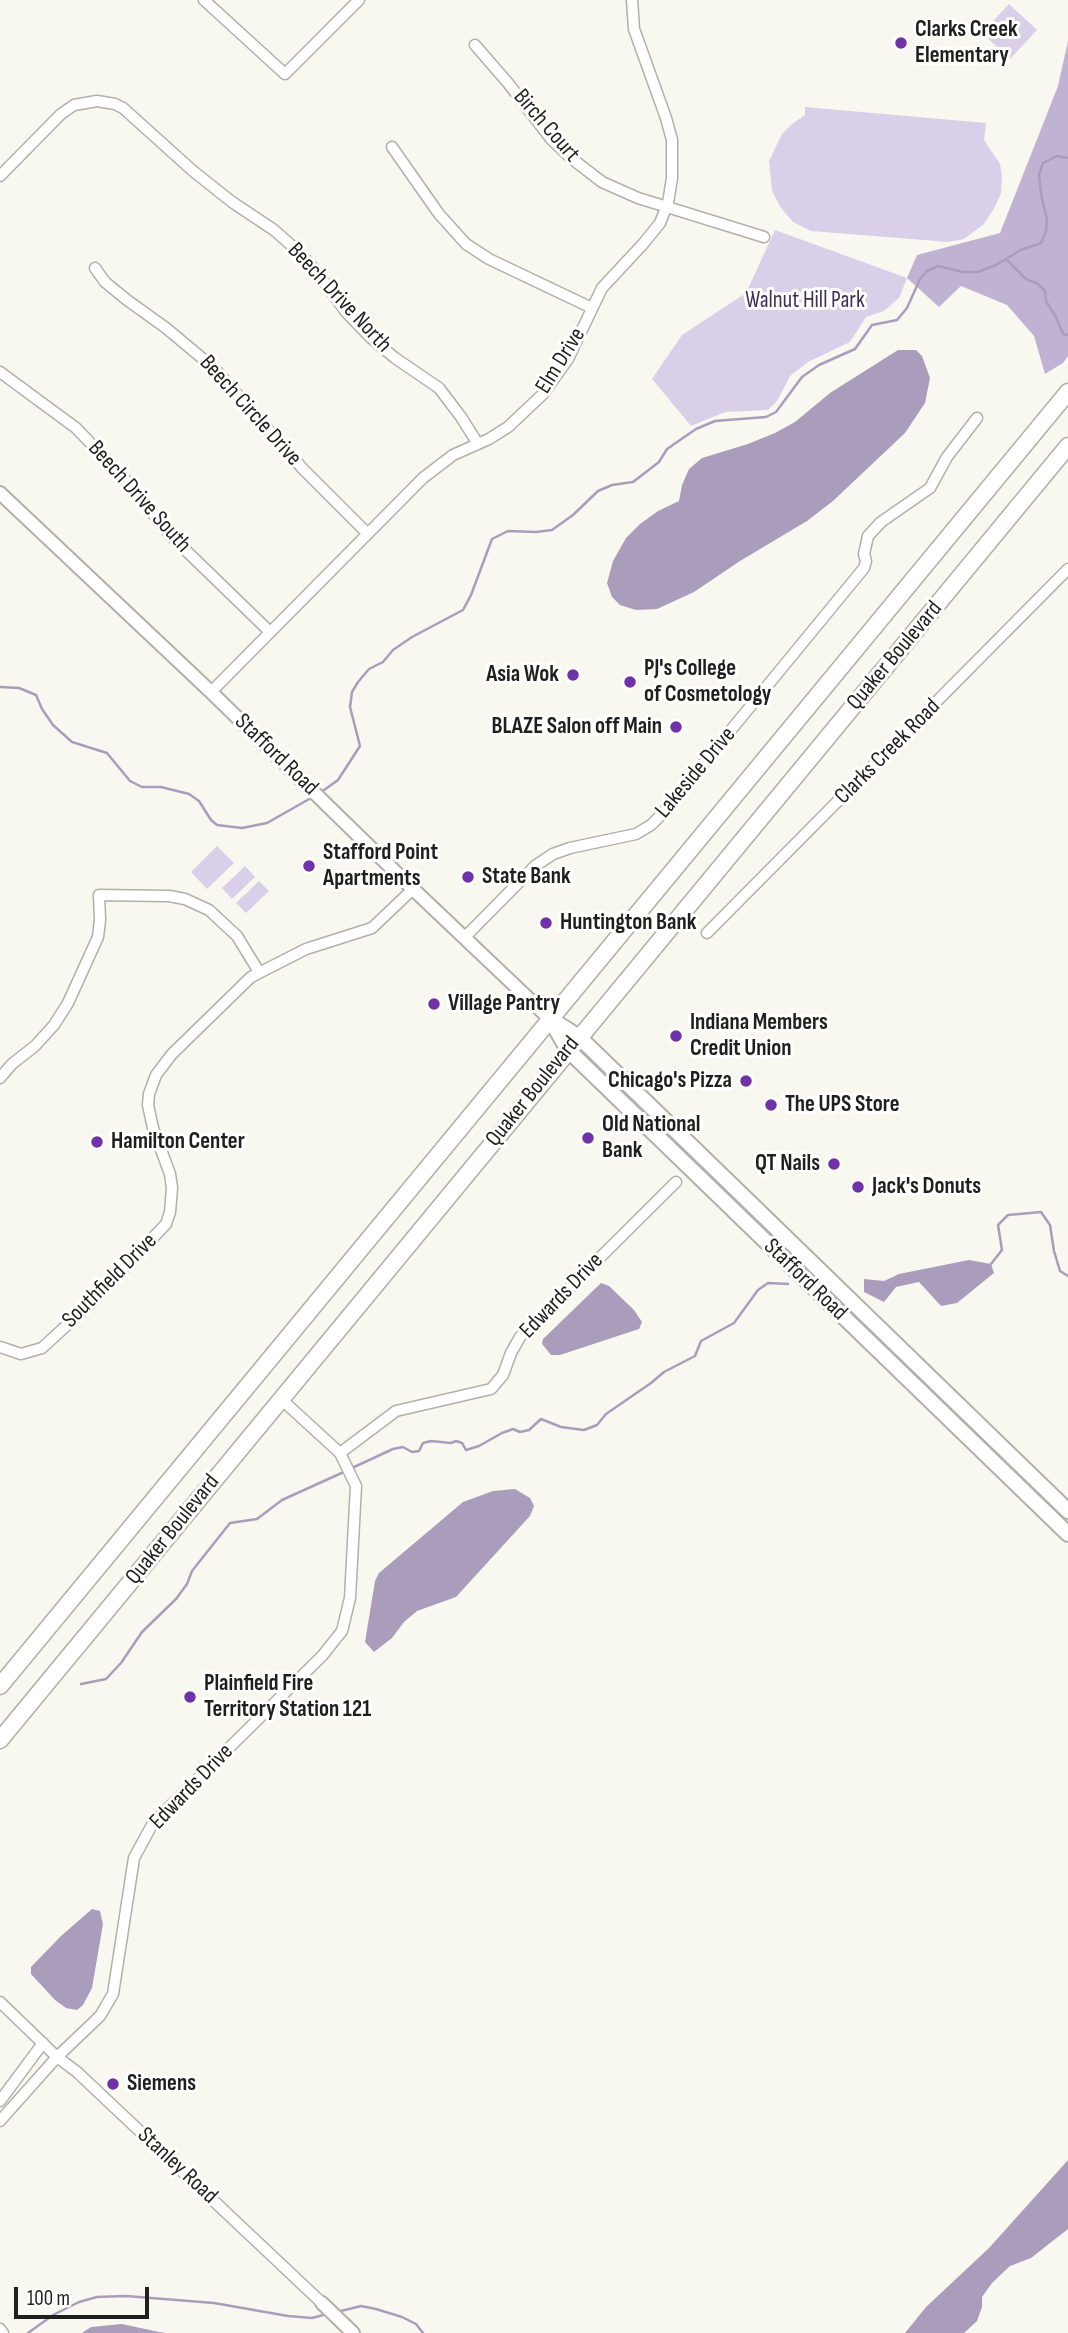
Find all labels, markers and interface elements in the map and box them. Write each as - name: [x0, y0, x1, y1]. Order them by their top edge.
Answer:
- place label: Clarks Creek Elementary: [915, 16, 1018, 70]
- marker: Clarks Creek Elementary: [893, 35, 909, 51]
- street label: Birch Court: [507, 84, 585, 168]
- street label: Beech Drive North: [281, 237, 397, 359]
- park label: Walnut Hill Park: [745, 287, 865, 315]
- street label: Elm Drive: [530, 323, 592, 399]
- street label: Beech Circle Drive: [193, 350, 307, 472]
- street label: Beech Drive South: [82, 435, 196, 559]
- street label: Quaker Boulevard: [841, 596, 949, 716]
- place label: PJ's College of Cosmetology: [644, 655, 771, 709]
- place label: Asia Wok: [486, 661, 559, 689]
- marker: Asia Wok: [565, 667, 581, 683]
- marker: PJ's College of Cosmetology: [622, 674, 638, 690]
- street label: Clarks Creek Road: [830, 694, 946, 810]
- street label: Stafford Road: [228, 708, 324, 802]
- place label: BLAZE Salon off Main: [492, 713, 662, 741]
- marker: BLAZE Salon off Main: [668, 719, 684, 735]
- street label: Lakeside Drive: [650, 722, 742, 824]
- place label: Stafford Point Apartments: [323, 839, 438, 893]
- marker: Stafford Point Apartments: [301, 858, 317, 874]
- place label: State Bank: [482, 863, 571, 891]
- marker: State Bank: [460, 869, 476, 885]
- place label: Huntington Bank: [560, 909, 696, 937]
- marker: Huntington Bank: [538, 915, 554, 931]
- place label: Village Pantry: [448, 990, 560, 1018]
- marker: Village Pantry: [426, 996, 442, 1012]
- place label: Indiana Members Credit Union: [690, 1009, 828, 1063]
- marker: Indiana Members Credit Union: [668, 1028, 684, 1044]
- street label: Quaker Boulevard: [480, 1031, 586, 1153]
- place label: Chicago's Pizza: [608, 1067, 732, 1095]
- marker: Chicago's Pizza: [738, 1073, 754, 1089]
- place label: The UPS Store: [785, 1091, 899, 1119]
- marker: The UPS Store: [763, 1097, 779, 1113]
- place label: Old National Bank: [602, 1111, 701, 1165]
- place label: Hamilton Center: [111, 1128, 245, 1156]
- marker: Old National Bank: [580, 1130, 596, 1146]
- marker: Hamilton Center: [89, 1134, 105, 1150]
- place label: QT Nails: [755, 1150, 820, 1178]
- marker: QT Nails: [826, 1156, 842, 1172]
- place label: Jack's Donuts: [872, 1173, 981, 1201]
- marker: Jack's Donuts: [850, 1179, 866, 1195]
- street label: Southfield Drive: [57, 1228, 163, 1334]
- street label: Stafford Road: [757, 1233, 853, 1327]
- street label: Edwards Drive: [514, 1247, 610, 1345]
- street label: Quaker Boulevard: [120, 1469, 226, 1591]
- place label: Plainfield Fire Territory Station 121: [204, 1670, 371, 1724]
- marker: Plainfield Fire Territory Station 121: [182, 1689, 198, 1705]
- street label: Edwards Drive: [144, 1738, 240, 1836]
- place label: Siemens: [127, 2070, 196, 2098]
- marker: Siemens: [105, 2076, 121, 2092]
- street label: Stanley Road: [131, 2122, 223, 2210]
- scale bar: [18, 2274, 152, 2318]
- text: 100 m: [27, 2286, 70, 2311]

